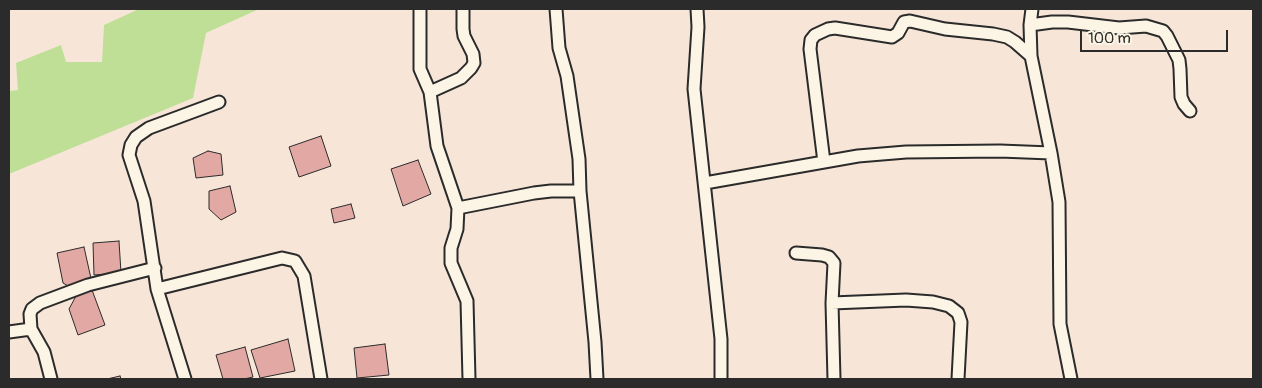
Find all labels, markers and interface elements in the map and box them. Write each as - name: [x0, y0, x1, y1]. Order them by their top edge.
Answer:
- scale bar: [1082, 20, 1230, 52]
- text: 100 m: [1088, 29, 1131, 48]

